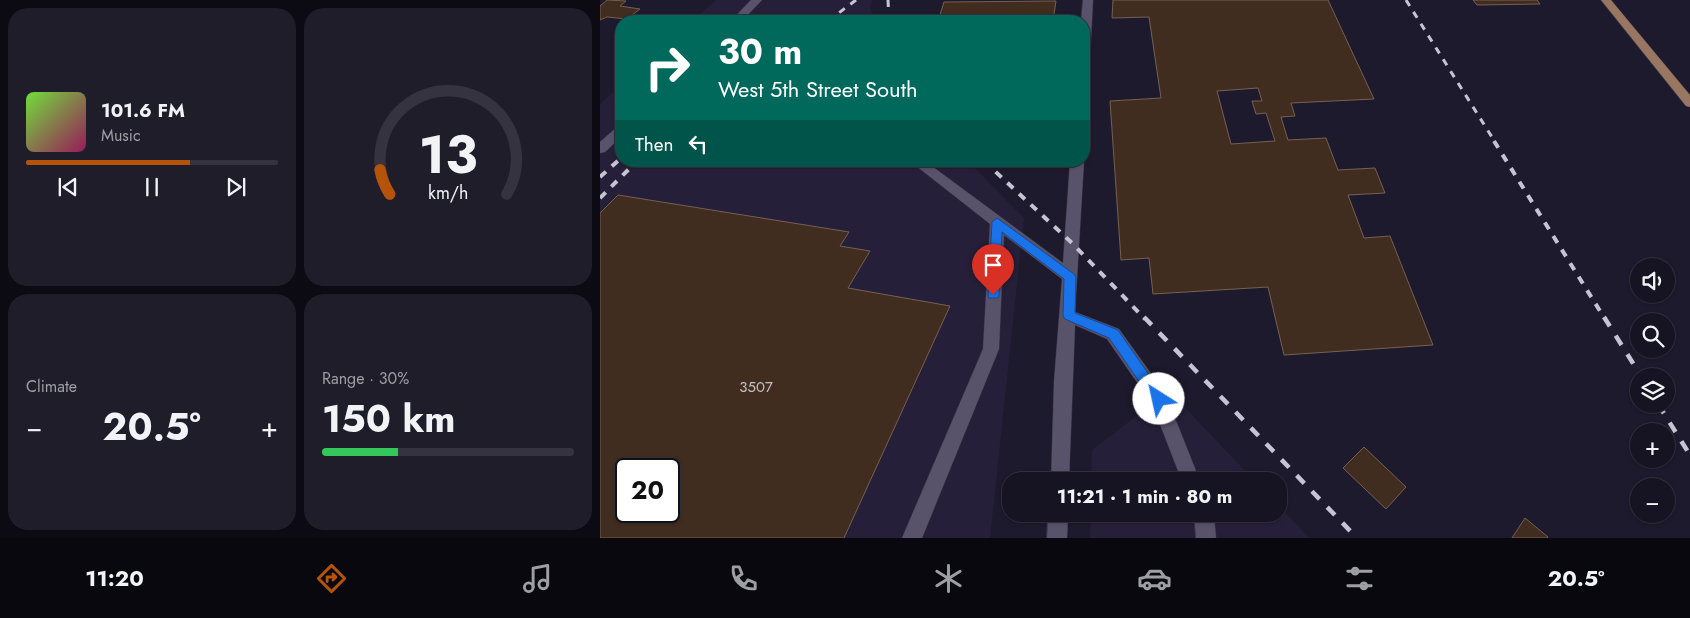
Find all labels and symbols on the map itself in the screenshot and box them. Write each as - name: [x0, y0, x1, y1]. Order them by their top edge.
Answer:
- pin: [972, 244, 1014, 295]
- position arrow: [1132, 372, 1184, 424]
- house number: 3507: [739, 376, 773, 398]
- speed limit sign: 20: [615, 458, 680, 523]

